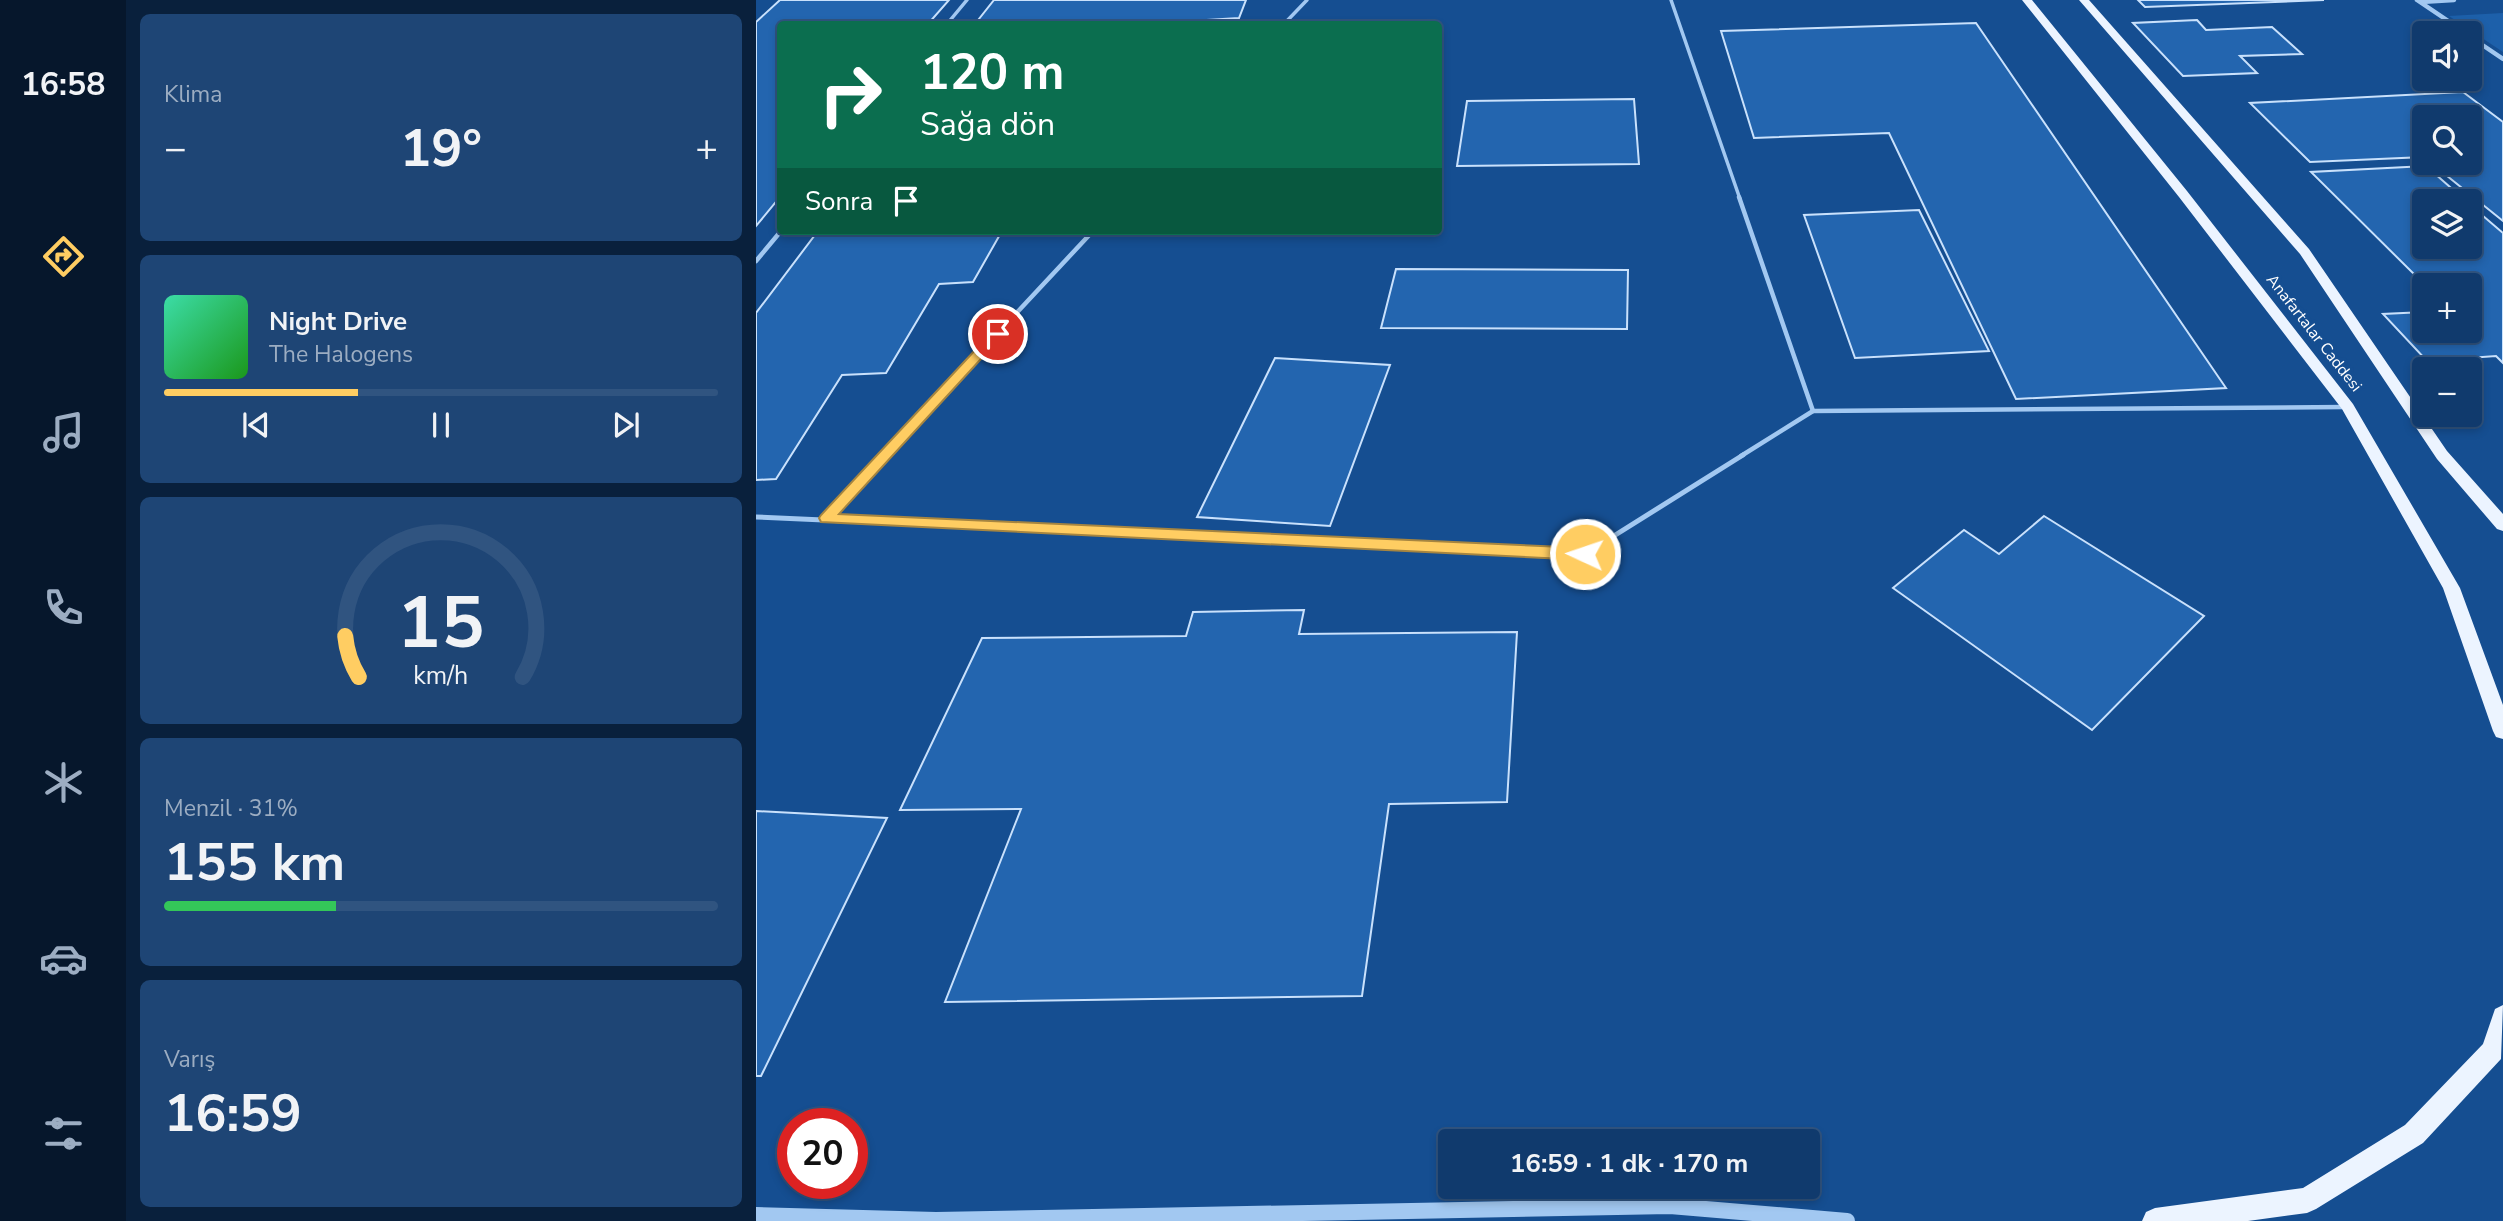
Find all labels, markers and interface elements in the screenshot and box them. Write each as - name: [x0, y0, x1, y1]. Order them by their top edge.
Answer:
- map controls: [2412, 21, 2482, 427]
- button: sound: [2412, 21, 2482, 91]
- text: 120 m: [920, 39, 1064, 106]
- icon: right: [805, 49, 896, 140]
- text: 16:58: [21, 63, 105, 106]
- text: Klima: [164, 79, 222, 110]
- text: Sağa dön: [920, 103, 1055, 146]
- button: search: [2412, 105, 2482, 175]
- text: 19°: [400, 113, 482, 184]
- text: −: [164, 123, 187, 174]
- text: +: [695, 123, 718, 174]
- icon: arrive: [887, 182, 925, 220]
- text: Sonra: [805, 184, 873, 219]
- button: layers: [2412, 189, 2482, 259]
- icon: directions: [39, 232, 88, 281]
- street label: Anafartalar Caddesi: [2261, 270, 2367, 396]
- button: +: [2412, 273, 2482, 343]
- text: Night Drive: [269, 304, 407, 339]
- pin: [968, 304, 1028, 364]
- icon: arrive: [979, 315, 1017, 353]
- text: The Halogens: [269, 339, 413, 370]
- button: −: [2412, 357, 2482, 427]
- icon: previous: [237, 406, 275, 444]
- icon: pause: [422, 406, 460, 444]
- icon: next: [607, 406, 645, 444]
- icon: music: [39, 408, 88, 457]
- position arrow: [1548, 517, 1622, 591]
- text: 15: [397, 573, 485, 673]
- icon: phone: [39, 583, 88, 632]
- text: km/h: [413, 658, 469, 692]
- icon: climate: [39, 758, 88, 807]
- text: Menzil · 31%: [164, 793, 298, 824]
- text: 155 km: [164, 827, 345, 898]
- icon: car: [39, 934, 88, 983]
- text: Varış: [164, 1044, 215, 1075]
- text: 16:59: [164, 1078, 302, 1149]
- speed limit sign: 20: [777, 1108, 868, 1199]
- icon: filters: [39, 1109, 88, 1158]
- text: 16:59 · 1 dk · 170 m: [1510, 1146, 1748, 1181]

